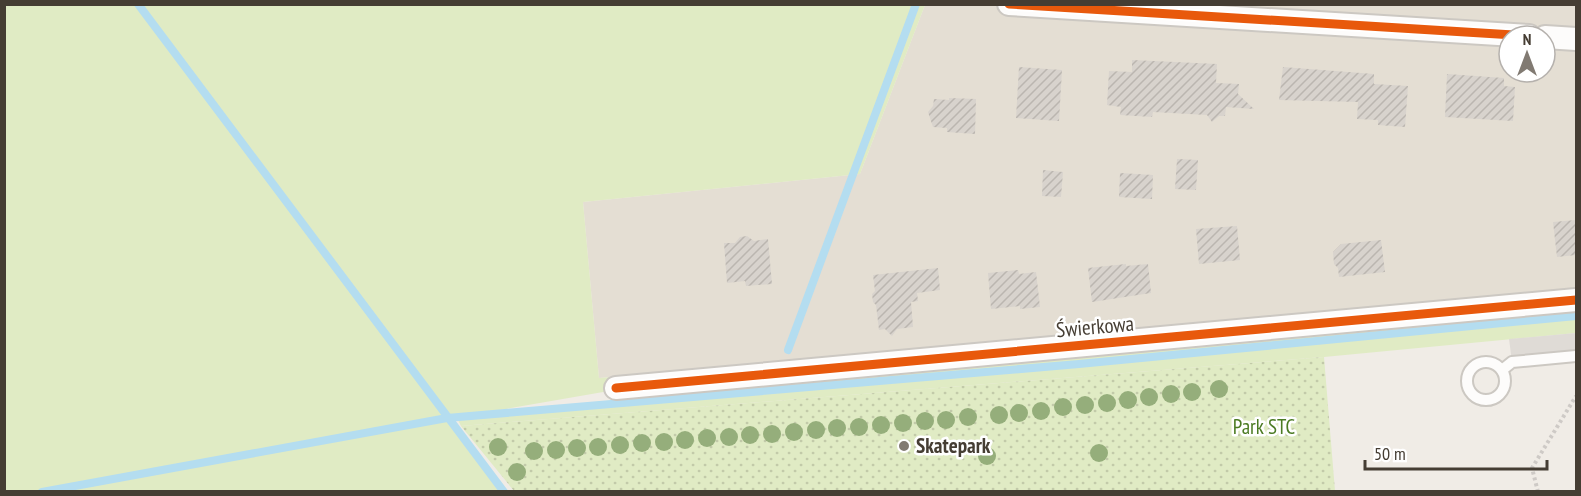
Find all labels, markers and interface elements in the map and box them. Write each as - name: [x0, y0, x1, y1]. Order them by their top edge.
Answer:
- north arrow: [1497, 24, 1557, 84]
- text: N: [1523, 29, 1531, 49]
- street label: Świerkowa: [1055, 310, 1135, 343]
- park label: Park STC: [1233, 413, 1296, 440]
- place label: Skatepark: [916, 432, 991, 459]
- scale bar: [1365, 433, 1546, 471]
- marker: Skatepark: [897, 439, 911, 453]
- text: 50 m: [1374, 442, 1406, 465]

